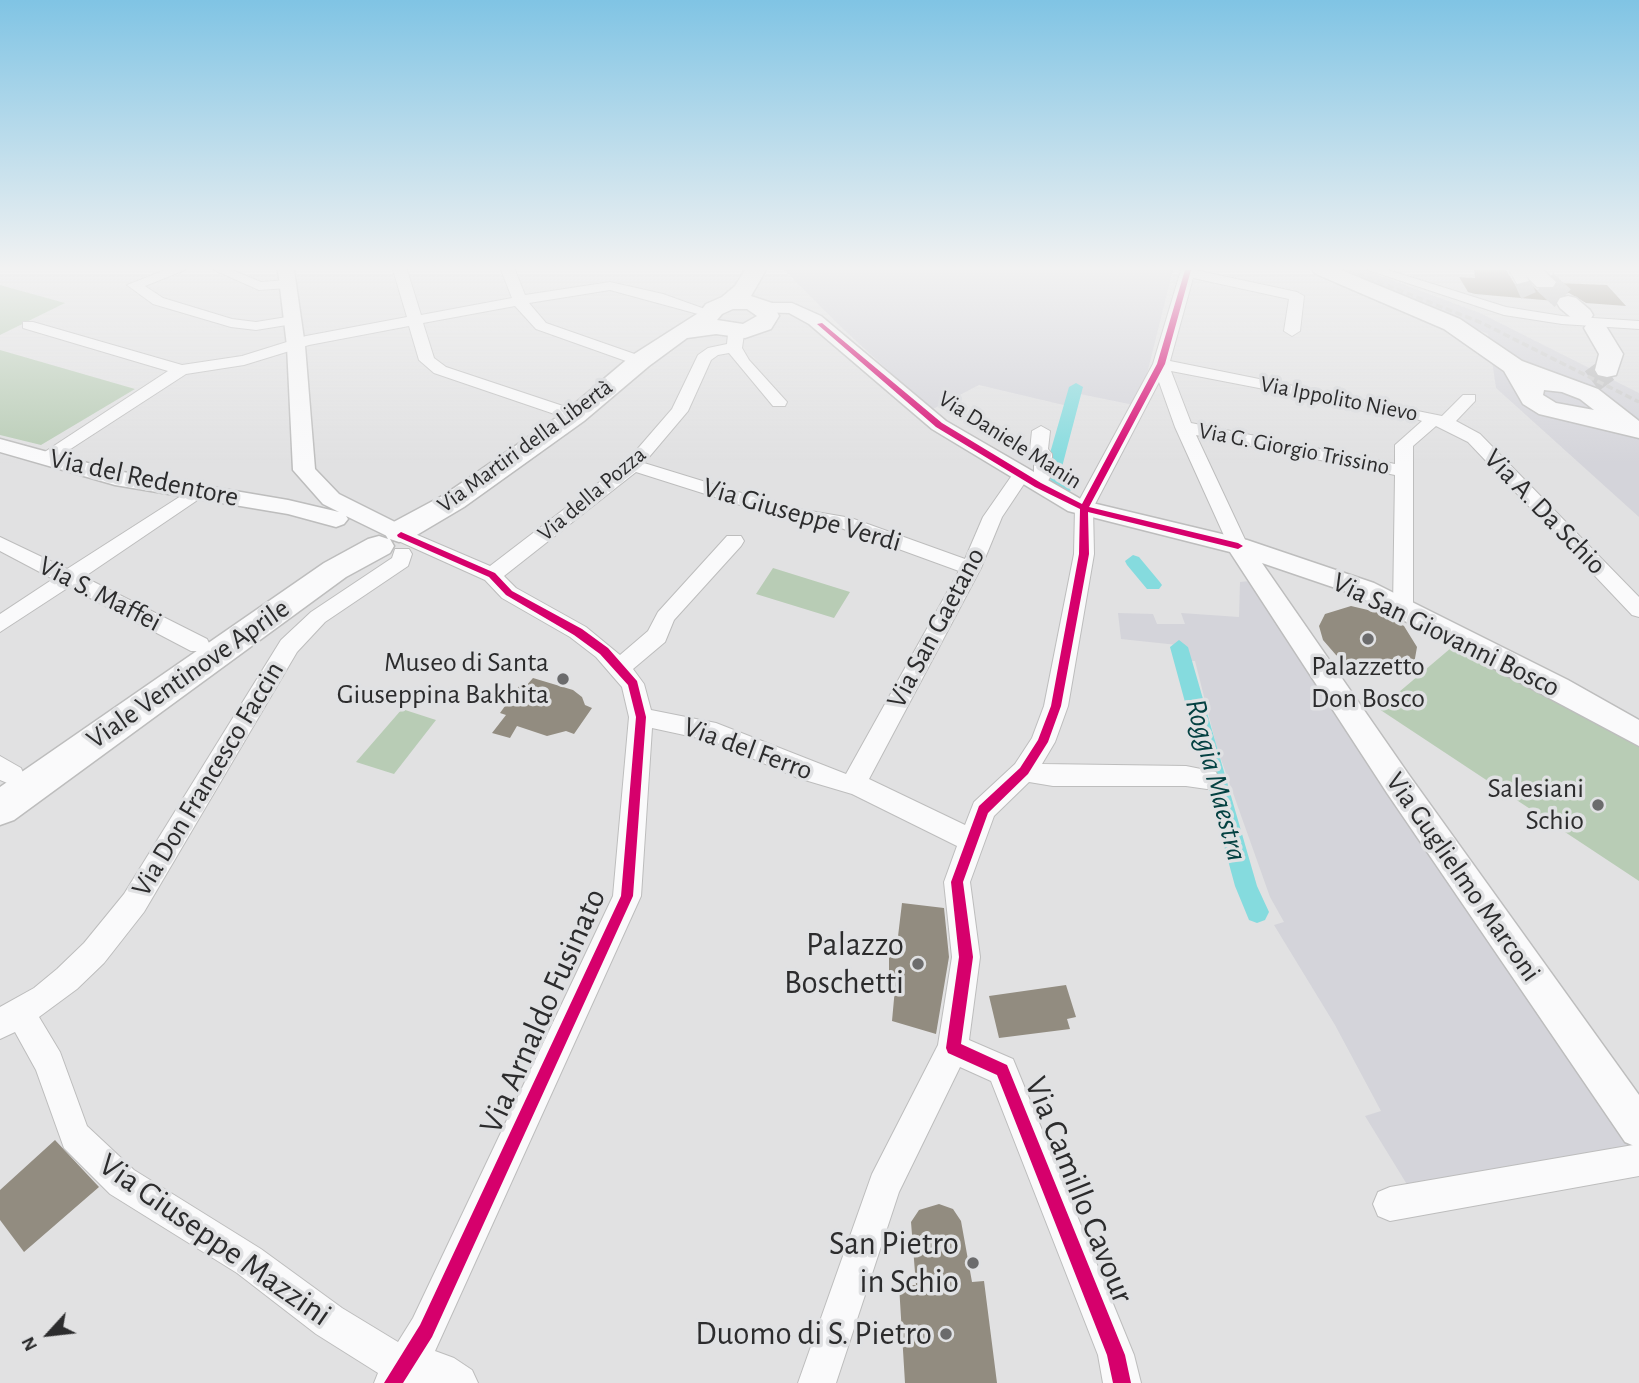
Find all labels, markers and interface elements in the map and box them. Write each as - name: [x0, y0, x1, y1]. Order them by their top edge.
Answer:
- street label: Via Ippolito Nievo: [1258, 370, 1420, 428]
- street label: Via Martiri della Libertà: [432, 373, 618, 519]
- street label: Via Daniele Manin: [933, 385, 1087, 495]
- street label: Via G. Giorgio Trissino: [1196, 417, 1392, 481]
- street label: Via della Pozza: [532, 441, 652, 547]
- street label: Via del Redentore: [46, 442, 242, 514]
- street label: Via A. Da Schio: [1477, 442, 1613, 582]
- street label: Via Giuseppe Verdi: [699, 471, 905, 559]
- street label: Via San Gaetano: [880, 542, 992, 714]
- street label: Via S. Maffei: [33, 549, 167, 639]
- street label: Via San Giovanni Bosco: [1327, 565, 1565, 705]
- street label: Viale Ventinove Aprile: [80, 592, 296, 756]
- marker: Palazzetto Don Bosco: [1360, 631, 1376, 647]
- place label: Museo di Santa Giuseppina Bakhita: [337, 646, 549, 712]
- place label: Palazzetto Don Bosco: [1311, 650, 1425, 716]
- street label: Via Don Francesco Faccin: [125, 656, 291, 902]
- marker: Museo di Santa Giuseppina Bakhita: [555, 671, 571, 687]
- water label: Roggia Maestra: [1177, 695, 1255, 865]
- street label: Via del Ferro: [679, 710, 817, 788]
- street label: Via Guglielmo Marconi: [1378, 766, 1548, 988]
- place label: Salesiani Schio: [1488, 772, 1584, 838]
- marker: Salesiani Schio: [1590, 797, 1606, 813]
- street label: Via Arnaldo Fusinato: [471, 882, 615, 1140]
- place label: Palazzo Boschetti: [784, 925, 904, 1003]
- marker: Palazzo Boschetti: [910, 956, 926, 972]
- street label: Via Camillo Cavour: [1016, 1071, 1142, 1309]
- street label: Via Giuseppe Mazzini: [91, 1145, 339, 1335]
- place label: San Pietro in Schio: [829, 1224, 959, 1302]
- marker: San Pietro in Schio: [965, 1255, 981, 1271]
- north arrow: [14, 1299, 84, 1369]
- place label: Duomo di S. Pietro: [695, 1314, 932, 1354]
- marker: Duomo di S. Pietro: [938, 1326, 954, 1342]
- text: N: [18, 1334, 41, 1354]

